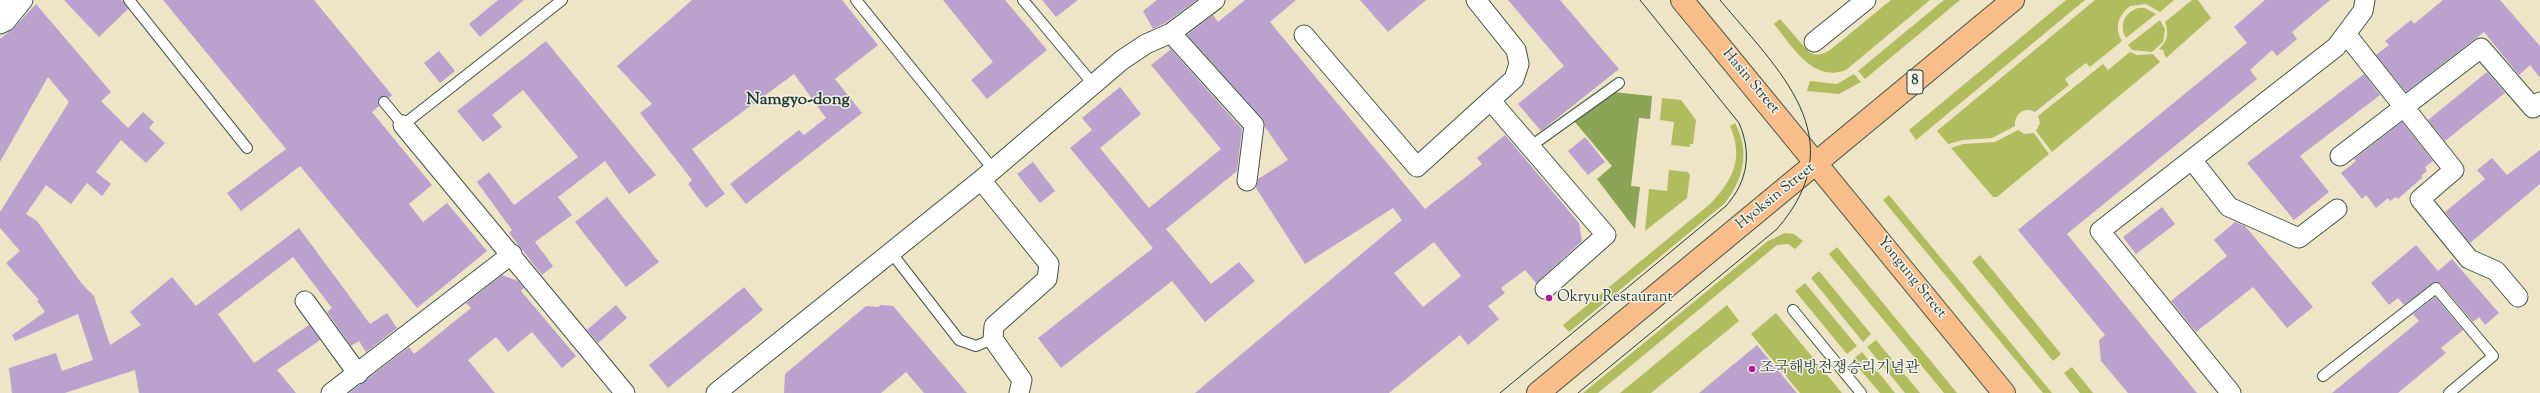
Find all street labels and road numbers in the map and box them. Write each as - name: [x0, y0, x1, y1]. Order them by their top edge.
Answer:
- street label: Hasin Street: [1717, 46, 1783, 118]
- road number: 8: [1907, 70, 1923, 94]
- street label: Hyoksin Street: [1733, 160, 1819, 234]
- street label: Yongung Street: [1873, 233, 1949, 323]

